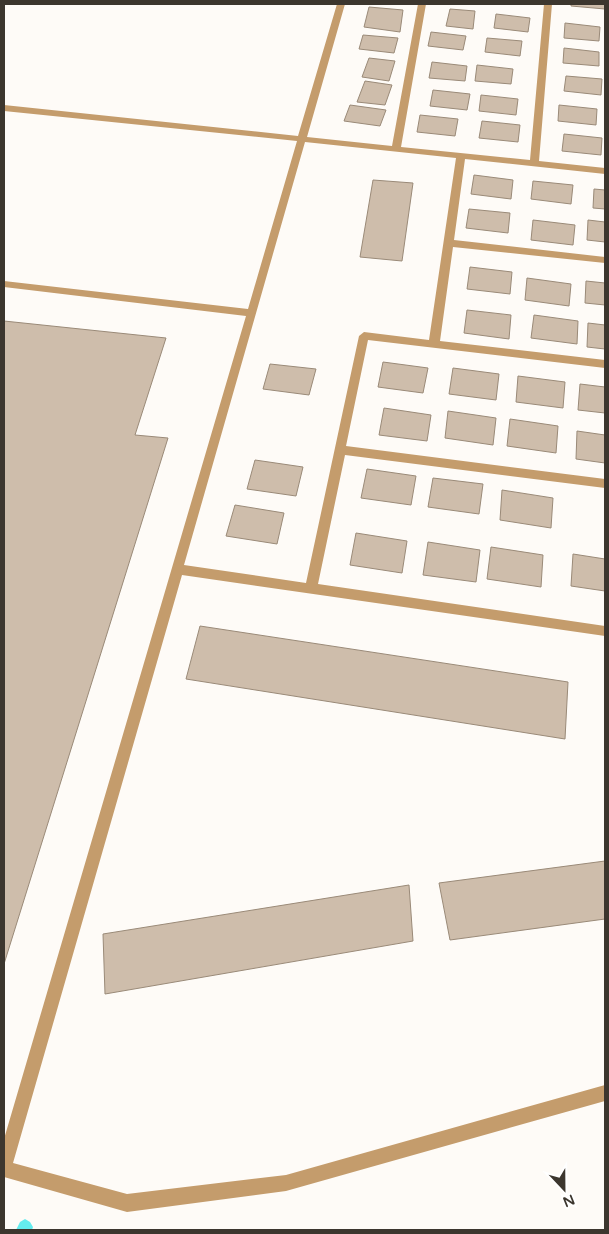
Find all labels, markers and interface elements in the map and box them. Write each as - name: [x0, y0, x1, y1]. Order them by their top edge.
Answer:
- north arrow: [539, 1164, 589, 1214]
- text: N: [560, 1191, 577, 1211]

